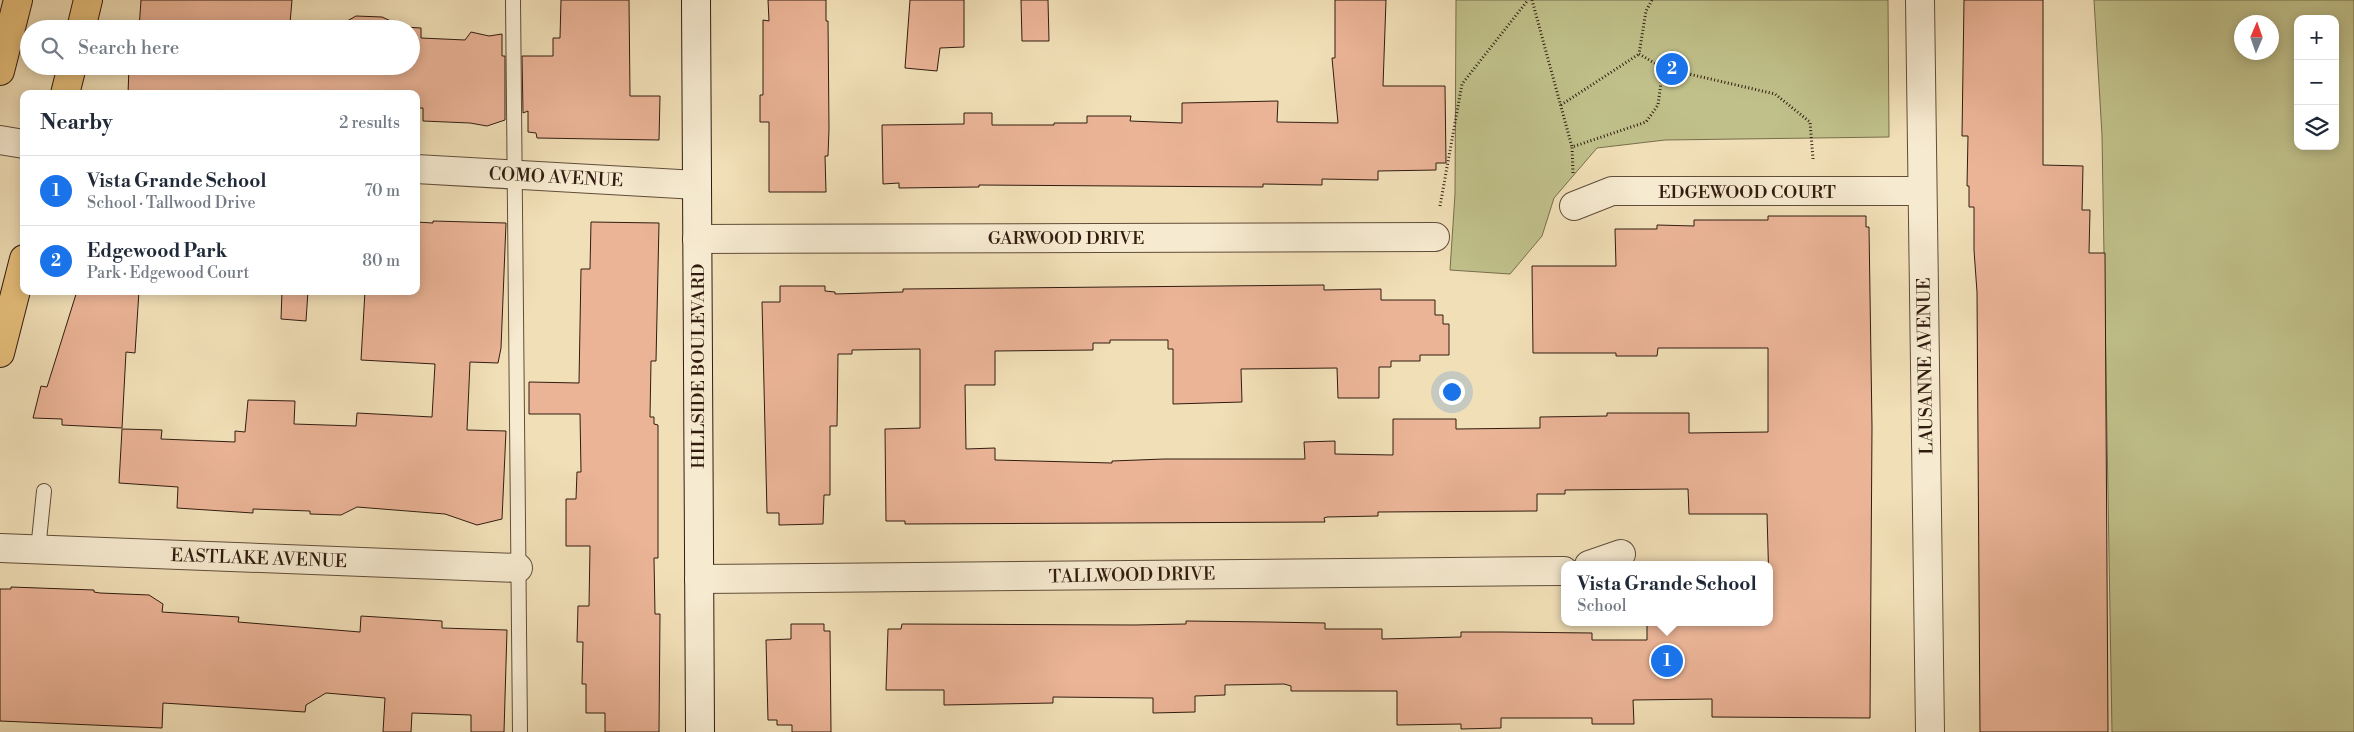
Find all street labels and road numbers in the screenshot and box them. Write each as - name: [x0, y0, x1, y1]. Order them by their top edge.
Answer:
- street label: COMO AVENUE: [488, 162, 624, 193]
- street label: EDGEWOOD COURT: [1658, 181, 1836, 204]
- street label: GARWOOD DRIVE: [988, 227, 1144, 250]
- street label: HILLSIDE BOULEVARD: [687, 263, 710, 469]
- street label: LAUSANNE AVENUE: [1912, 277, 1939, 455]
- street label: EASTLAKE AVENUE: [170, 544, 348, 573]
- street label: TALLWOOD DRIVE: [1048, 563, 1216, 588]

